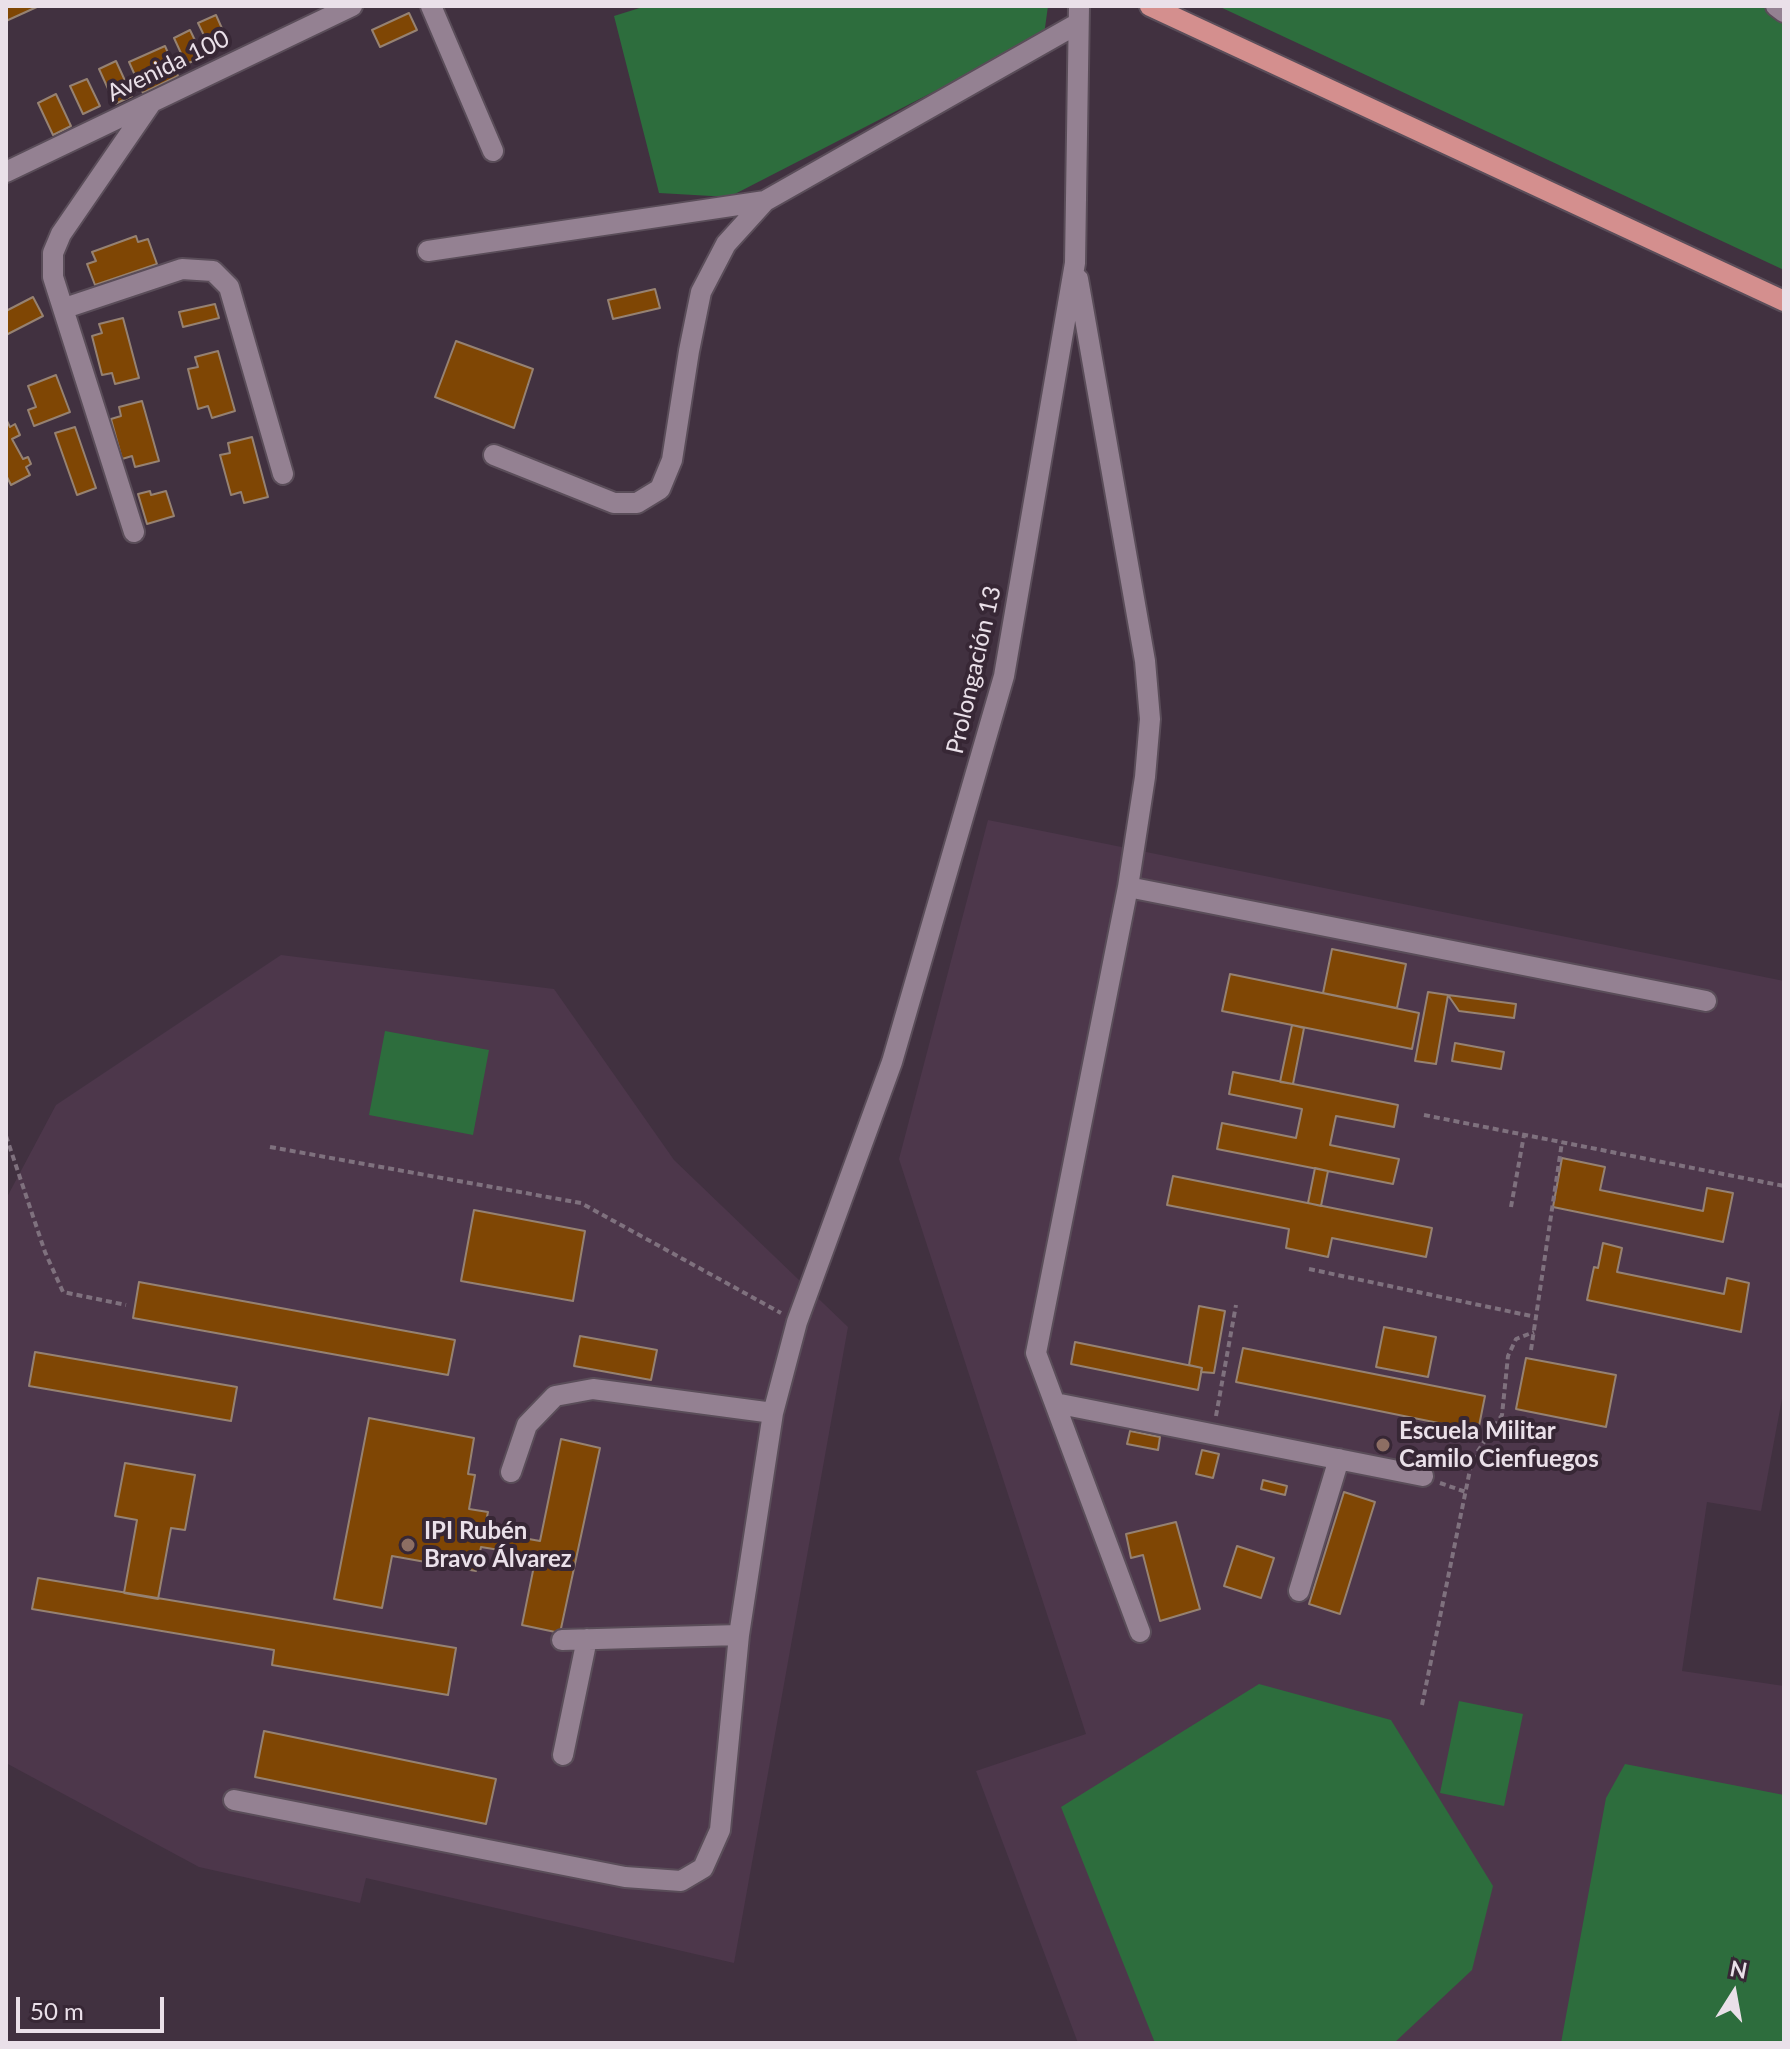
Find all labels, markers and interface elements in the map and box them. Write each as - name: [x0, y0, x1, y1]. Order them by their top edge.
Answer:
- street label: Avenida 100: [102, 24, 234, 108]
- street label: Prolongación 13: [941, 583, 1007, 757]
- place label: Escuela Militar Camilo Cienfuegos: [1399, 1417, 1599, 1473]
- marker: Escuela Militar Camilo Cienfuegos: [1374, 1436, 1392, 1454]
- place label: IPI Rubén Bravo Álvarez: [424, 1517, 572, 1573]
- marker: IPI Rubén Bravo Álvarez: [399, 1536, 417, 1554]
- north arrow: [1694, 1953, 1774, 2033]
- text: N: [1728, 1954, 1750, 1984]
- scale bar: [20, 1981, 168, 2031]
- text: 50 m: [30, 1996, 84, 2025]

